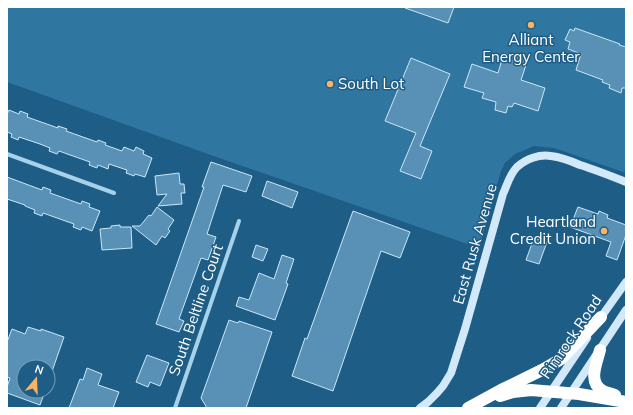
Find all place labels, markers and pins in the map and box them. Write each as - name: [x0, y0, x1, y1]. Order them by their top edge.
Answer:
- marker: Alliant Energy Center: [526, 20, 536, 30]
- place label: Alliant Energy Center: [482, 30, 580, 66]
- place label: South Lot: [338, 74, 404, 93]
- marker: South Lot: [325, 79, 335, 89]
- place label: Heartland Credit Union: [510, 212, 596, 248]
- marker: Heartland Credit Union: [599, 226, 609, 236]

